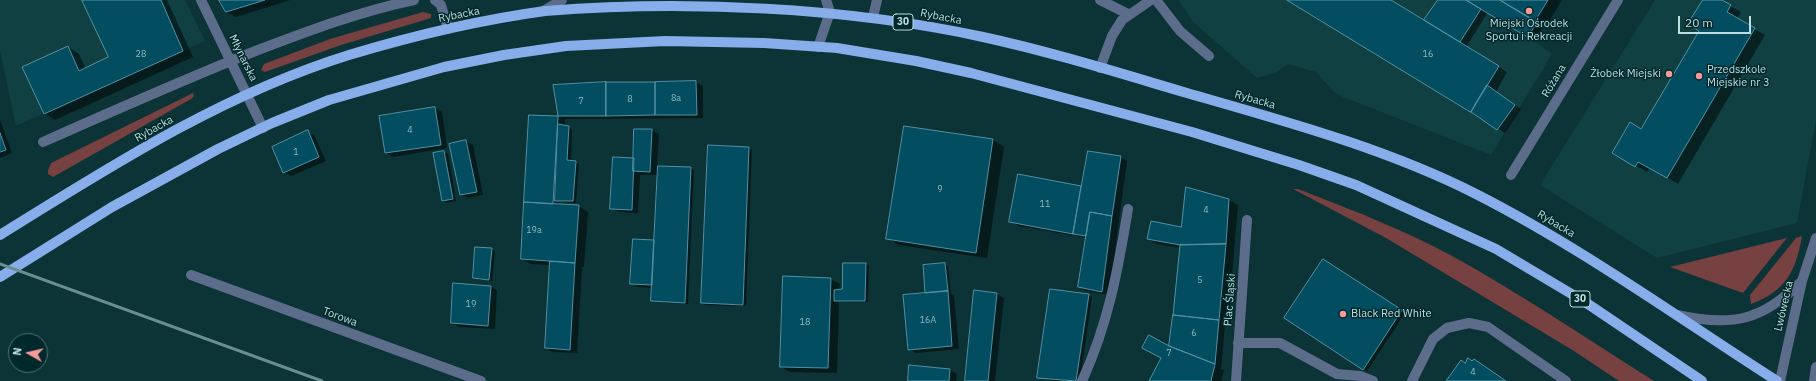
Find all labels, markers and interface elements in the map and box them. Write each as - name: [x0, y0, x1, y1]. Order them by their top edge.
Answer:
- street label: Rybacka: [437, 5, 481, 25]
- marker: Miejski Ośrodek Sportu i Rekreacji: [1524, 6, 1534, 16]
- street label: Rybacka: [919, 7, 963, 27]
- scale bar: [1680, 8, 1753, 34]
- road number: 30: [893, 14, 913, 30]
- text: 20 m: [1685, 15, 1713, 30]
- place label: Miejski Ośrodek Sportu i Rekreacji: [1486, 17, 1572, 43]
- street label: Młynarska: [226, 32, 260, 84]
- house number: 28: [136, 49, 146, 59]
- house number: 16: [1423, 49, 1433, 59]
- street label: Różana: [1539, 62, 1569, 100]
- place label: Przedszkole Miejskie nr 3: [1707, 63, 1769, 89]
- place label: Żłobek Miejski: [1590, 67, 1661, 81]
- marker: Żłobek Miejski: [1664, 69, 1674, 79]
- marker: Przedszkole Miejskie nr 3: [1694, 71, 1704, 81]
- street label: Rybacka: [1233, 88, 1277, 112]
- house number: 8a: [671, 93, 681, 103]
- house number: 8: [627, 94, 633, 104]
- house number: 7: [578, 96, 584, 106]
- street label: Rybacka: [132, 113, 176, 145]
- house number: 4: [407, 125, 413, 135]
- house number: 1: [293, 147, 299, 157]
- house number: 9: [937, 184, 943, 194]
- house number: 11: [1040, 199, 1050, 209]
- house number: 4: [1203, 205, 1209, 215]
- street label: Rybacka: [1535, 208, 1577, 240]
- house number: 19a: [526, 225, 542, 235]
- street label: Plac Śląski: [1222, 273, 1238, 327]
- house number: 5: [1197, 275, 1203, 285]
- street label: Lwówecka: [1772, 280, 1796, 332]
- road number: 30: [1570, 291, 1590, 307]
- house number: 19: [466, 299, 476, 309]
- street label: Torowa: [321, 305, 359, 329]
- place label: Black Red White: [1351, 307, 1432, 321]
- marker: Black Red White: [1338, 309, 1348, 319]
- house number: 16A: [920, 315, 936, 325]
- house number: 18: [800, 317, 810, 327]
- house number: 6: [1191, 328, 1197, 338]
- north arrow: [8, 333, 48, 373]
- text: N: [10, 347, 25, 356]
- house number: 7: [1166, 348, 1172, 358]
- house number: 4: [1470, 367, 1476, 377]

